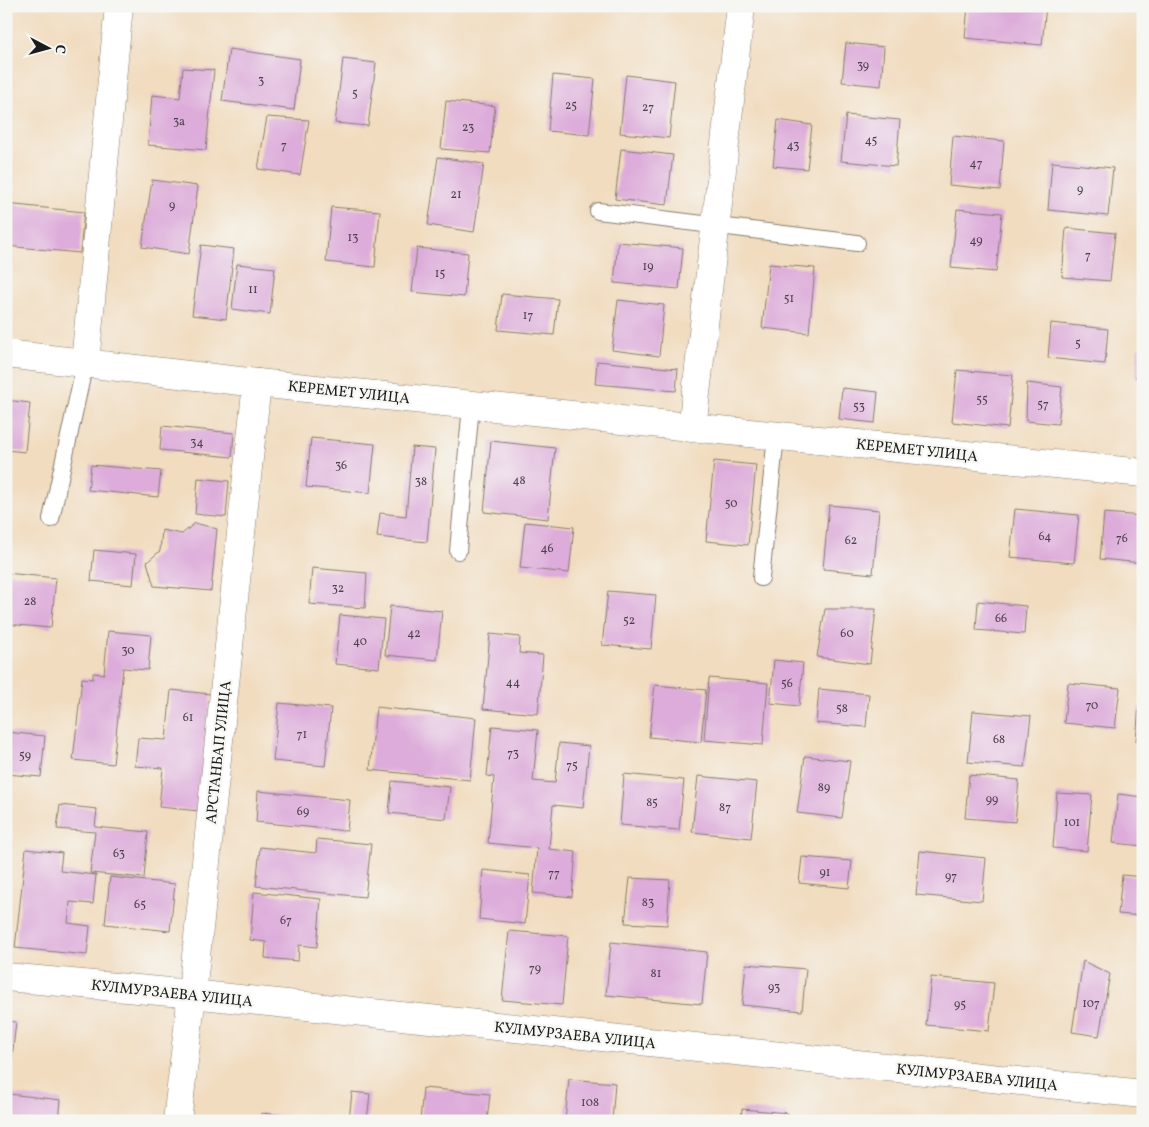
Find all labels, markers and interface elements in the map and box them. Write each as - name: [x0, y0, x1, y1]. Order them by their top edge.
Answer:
- north arrow: [22, 22, 72, 72]
- text: С: [50, 44, 69, 55]
- house number: 39: [857, 58, 869, 74]
- house number: 3: [258, 73, 264, 89]
- house number: 5: [352, 86, 358, 102]
- house number: 25: [565, 98, 577, 114]
- house number: 27: [642, 100, 654, 116]
- house number: 3а: [173, 114, 185, 130]
- house number: 23: [462, 120, 474, 136]
- house number: 45: [865, 133, 878, 149]
- house number: 7: [281, 138, 287, 154]
- house number: 43: [787, 138, 799, 154]
- house number: 47: [970, 156, 983, 172]
- house number: 9: [1077, 182, 1083, 198]
- house number: 21: [450, 187, 462, 203]
- house number: 9: [169, 198, 175, 214]
- house number: 13: [348, 230, 358, 246]
- house number: 49: [969, 233, 983, 249]
- house number: 7: [1085, 248, 1091, 264]
- house number: 19: [643, 259, 653, 275]
- house number: 15: [435, 266, 445, 282]
- house number: 11: [248, 282, 258, 298]
- house number: 51: [784, 291, 794, 307]
- house number: 17: [523, 308, 533, 324]
- house number: 5: [1075, 336, 1081, 352]
- street label: КЕРЕМЕТ УЛИЦА: [287, 377, 411, 410]
- house number: 55: [976, 392, 988, 408]
- house number: 57: [1037, 397, 1049, 413]
- house number: 53: [853, 399, 865, 415]
- house number: 34: [190, 435, 204, 451]
- street label: КЕРЕМЕТ УЛИЦА: [855, 435, 979, 468]
- house number: 36: [335, 458, 347, 474]
- house number: 48: [512, 473, 526, 489]
- house number: 38: [415, 474, 427, 490]
- house number: 50: [725, 496, 737, 512]
- house number: 64: [1039, 529, 1051, 545]
- house number: 76: [1116, 531, 1128, 547]
- house number: 62: [845, 533, 857, 549]
- house number: 46: [540, 541, 554, 557]
- house number: 32: [332, 581, 344, 597]
- house number: 28: [24, 594, 36, 610]
- house number: 66: [995, 611, 1007, 627]
- house number: 52: [623, 613, 635, 629]
- house number: 42: [407, 626, 421, 642]
- house number: 60: [840, 626, 854, 642]
- house number: 40: [353, 634, 367, 650]
- house number: 30: [121, 643, 135, 659]
- house number: 44: [506, 675, 520, 691]
- house number: 56: [781, 676, 793, 692]
- street label: АРСТАНБАП УЛИЦА: [202, 679, 238, 825]
- house number: 70: [1086, 698, 1098, 714]
- house number: 58: [836, 701, 848, 717]
- house number: 61: [183, 710, 193, 726]
- house number: 71: [297, 727, 307, 743]
- house number: 68: [993, 732, 1005, 748]
- house number: 73: [507, 746, 519, 762]
- house number: 59: [19, 748, 31, 764]
- house number: 75: [566, 758, 578, 774]
- house number: 89: [818, 780, 830, 796]
- house number: 99: [986, 792, 998, 808]
- house number: 85: [646, 795, 658, 811]
- house number: 87: [719, 800, 731, 816]
- house number: 69: [297, 804, 309, 820]
- house number: 101: [1064, 815, 1080, 831]
- house number: 63: [113, 846, 125, 862]
- house number: 91: [820, 865, 830, 881]
- house number: 77: [548, 866, 560, 882]
- house number: 97: [945, 869, 957, 885]
- house number: 83: [642, 895, 654, 911]
- house number: 65: [134, 897, 146, 913]
- house number: 67: [280, 913, 292, 929]
- house number: 79: [529, 961, 541, 977]
- house number: 81: [651, 966, 661, 982]
- street label: КУЛМУРЗАЕВА УЛИЦА: [90, 976, 254, 1013]
- house number: 93: [768, 980, 780, 996]
- house number: 107: [1082, 996, 1100, 1012]
- house number: 95: [954, 997, 966, 1013]
- street label: КУЛМУРЗАЕВА УЛИЦА: [493, 1018, 657, 1055]
- street label: КУЛМУРЗАЕВА УЛИЦА: [895, 1060, 1059, 1097]
- house number: 108: [581, 1095, 599, 1111]

